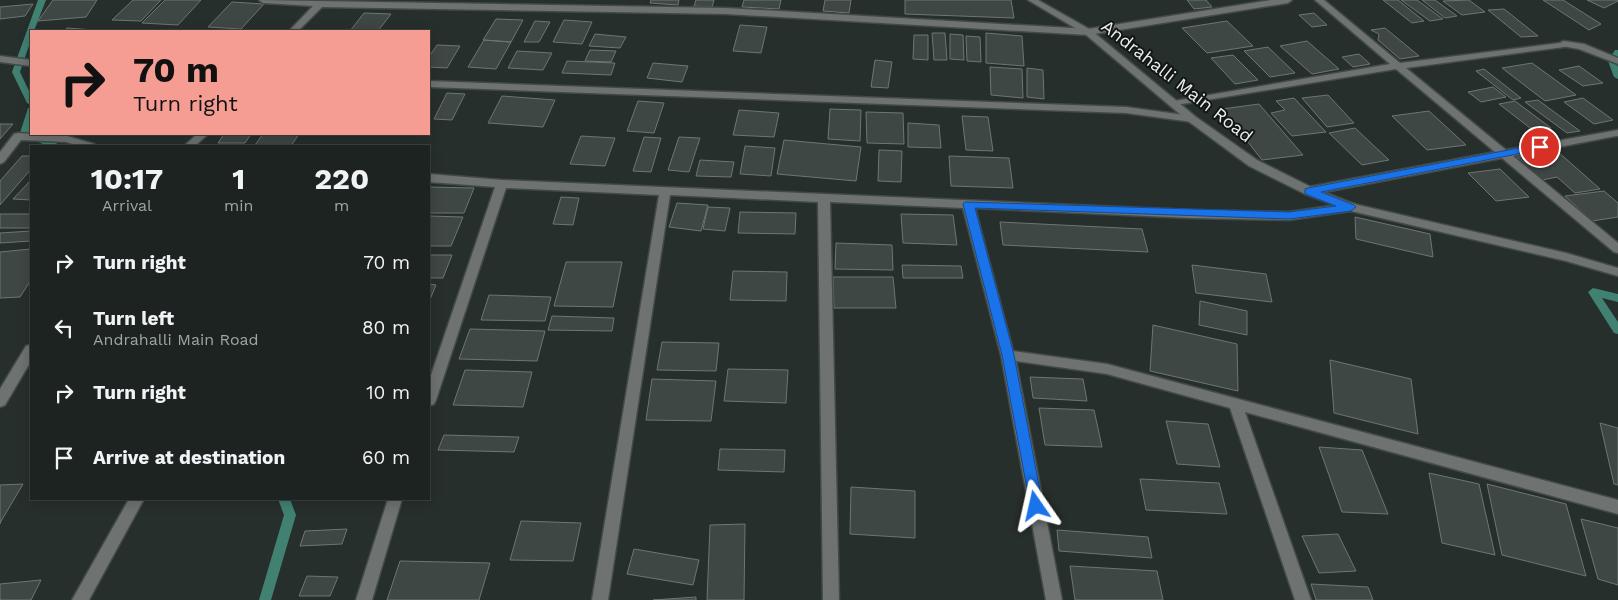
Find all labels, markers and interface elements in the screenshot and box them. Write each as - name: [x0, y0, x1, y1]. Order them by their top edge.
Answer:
- street label: Andrahalli Main Road: [1097, 15, 1257, 146]
- text: 70 m: [133, 49, 219, 91]
- icon: right: [50, 50, 115, 115]
- text: Turn right: [133, 91, 238, 116]
- pin: [1519, 126, 1561, 168]
- icon: arrive: [1526, 133, 1554, 161]
- text: 10:17: [91, 161, 163, 196]
- text: 1: [232, 161, 245, 196]
- text: 220: [314, 161, 369, 196]
- text: Arrival: [102, 196, 152, 215]
- text: min: [224, 196, 253, 215]
- text: m: [334, 196, 349, 215]
- icon: right: [50, 249, 78, 277]
- text: Turn right: [93, 251, 186, 274]
- text: 70 m: [363, 251, 410, 274]
- text: Turn left: [93, 307, 174, 330]
- icon: left: [50, 314, 78, 342]
- text: 80 m: [362, 316, 410, 339]
- text: Andrahalli Main Road: [93, 330, 259, 349]
- icon: right: [50, 379, 78, 407]
- text: Turn right: [93, 381, 186, 404]
- text: 10 m: [366, 381, 410, 404]
- icon: arrive: [50, 444, 78, 472]
- text: Arrive at destination: [93, 446, 285, 469]
- text: 60 m: [362, 446, 410, 469]
- position arrow: [1009, 479, 1061, 531]

